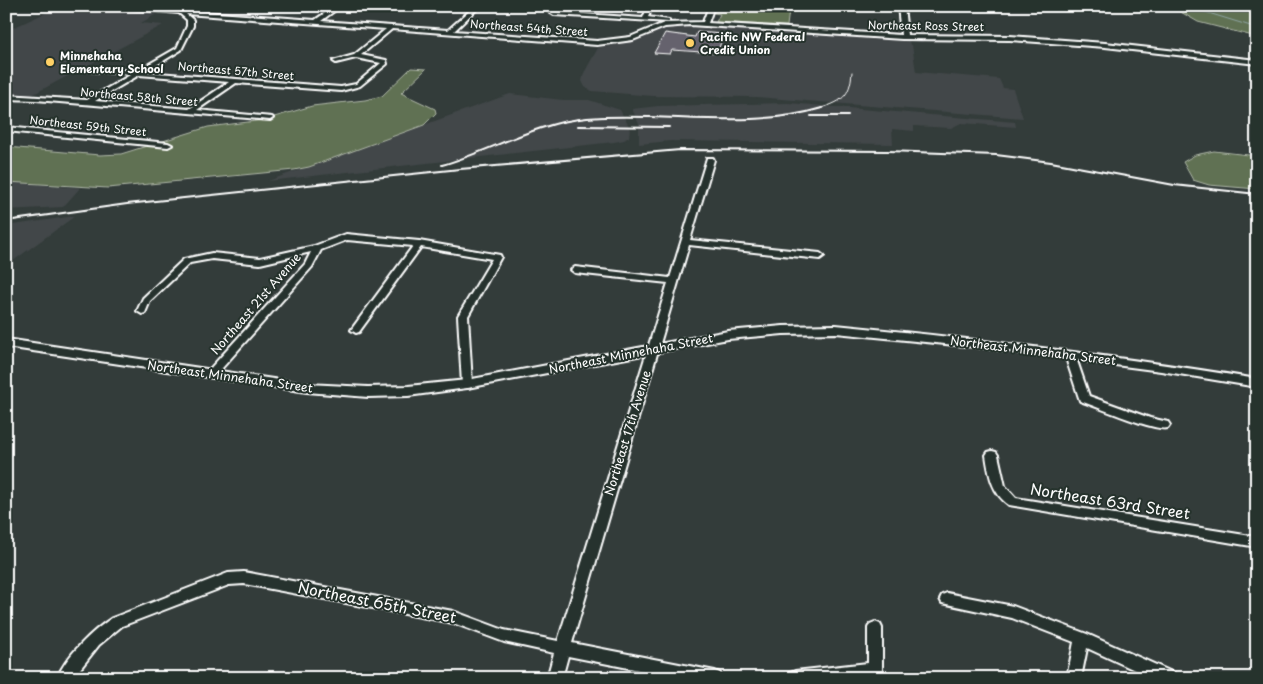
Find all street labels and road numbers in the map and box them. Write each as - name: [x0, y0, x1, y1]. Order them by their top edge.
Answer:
- street label: Northeast 54th Street: [470, 15, 589, 40]
- street label: Northeast Ross Street: [868, 16, 985, 35]
- street label: Northeast 57th Street: [177, 57, 295, 84]
- street label: Northeast 58th Street: [80, 83, 199, 110]
- street label: Northeast 59th Street: [29, 111, 148, 140]
- street label: Northeast 21st Avenue: [206, 248, 305, 358]
- street label: Northeast Minnehaha Street: [547, 328, 715, 378]
- street label: Northeast Minnehaha Street: [949, 331, 1117, 369]
- street label: Northeast Minnehaha Street: [146, 355, 314, 397]
- street label: Northeast 17th Avenue: [599, 367, 655, 498]
- street label: Northeast 63rd Street: [1029, 477, 1192, 525]
- street label: Northeast 65th Street: [296, 575, 458, 628]

